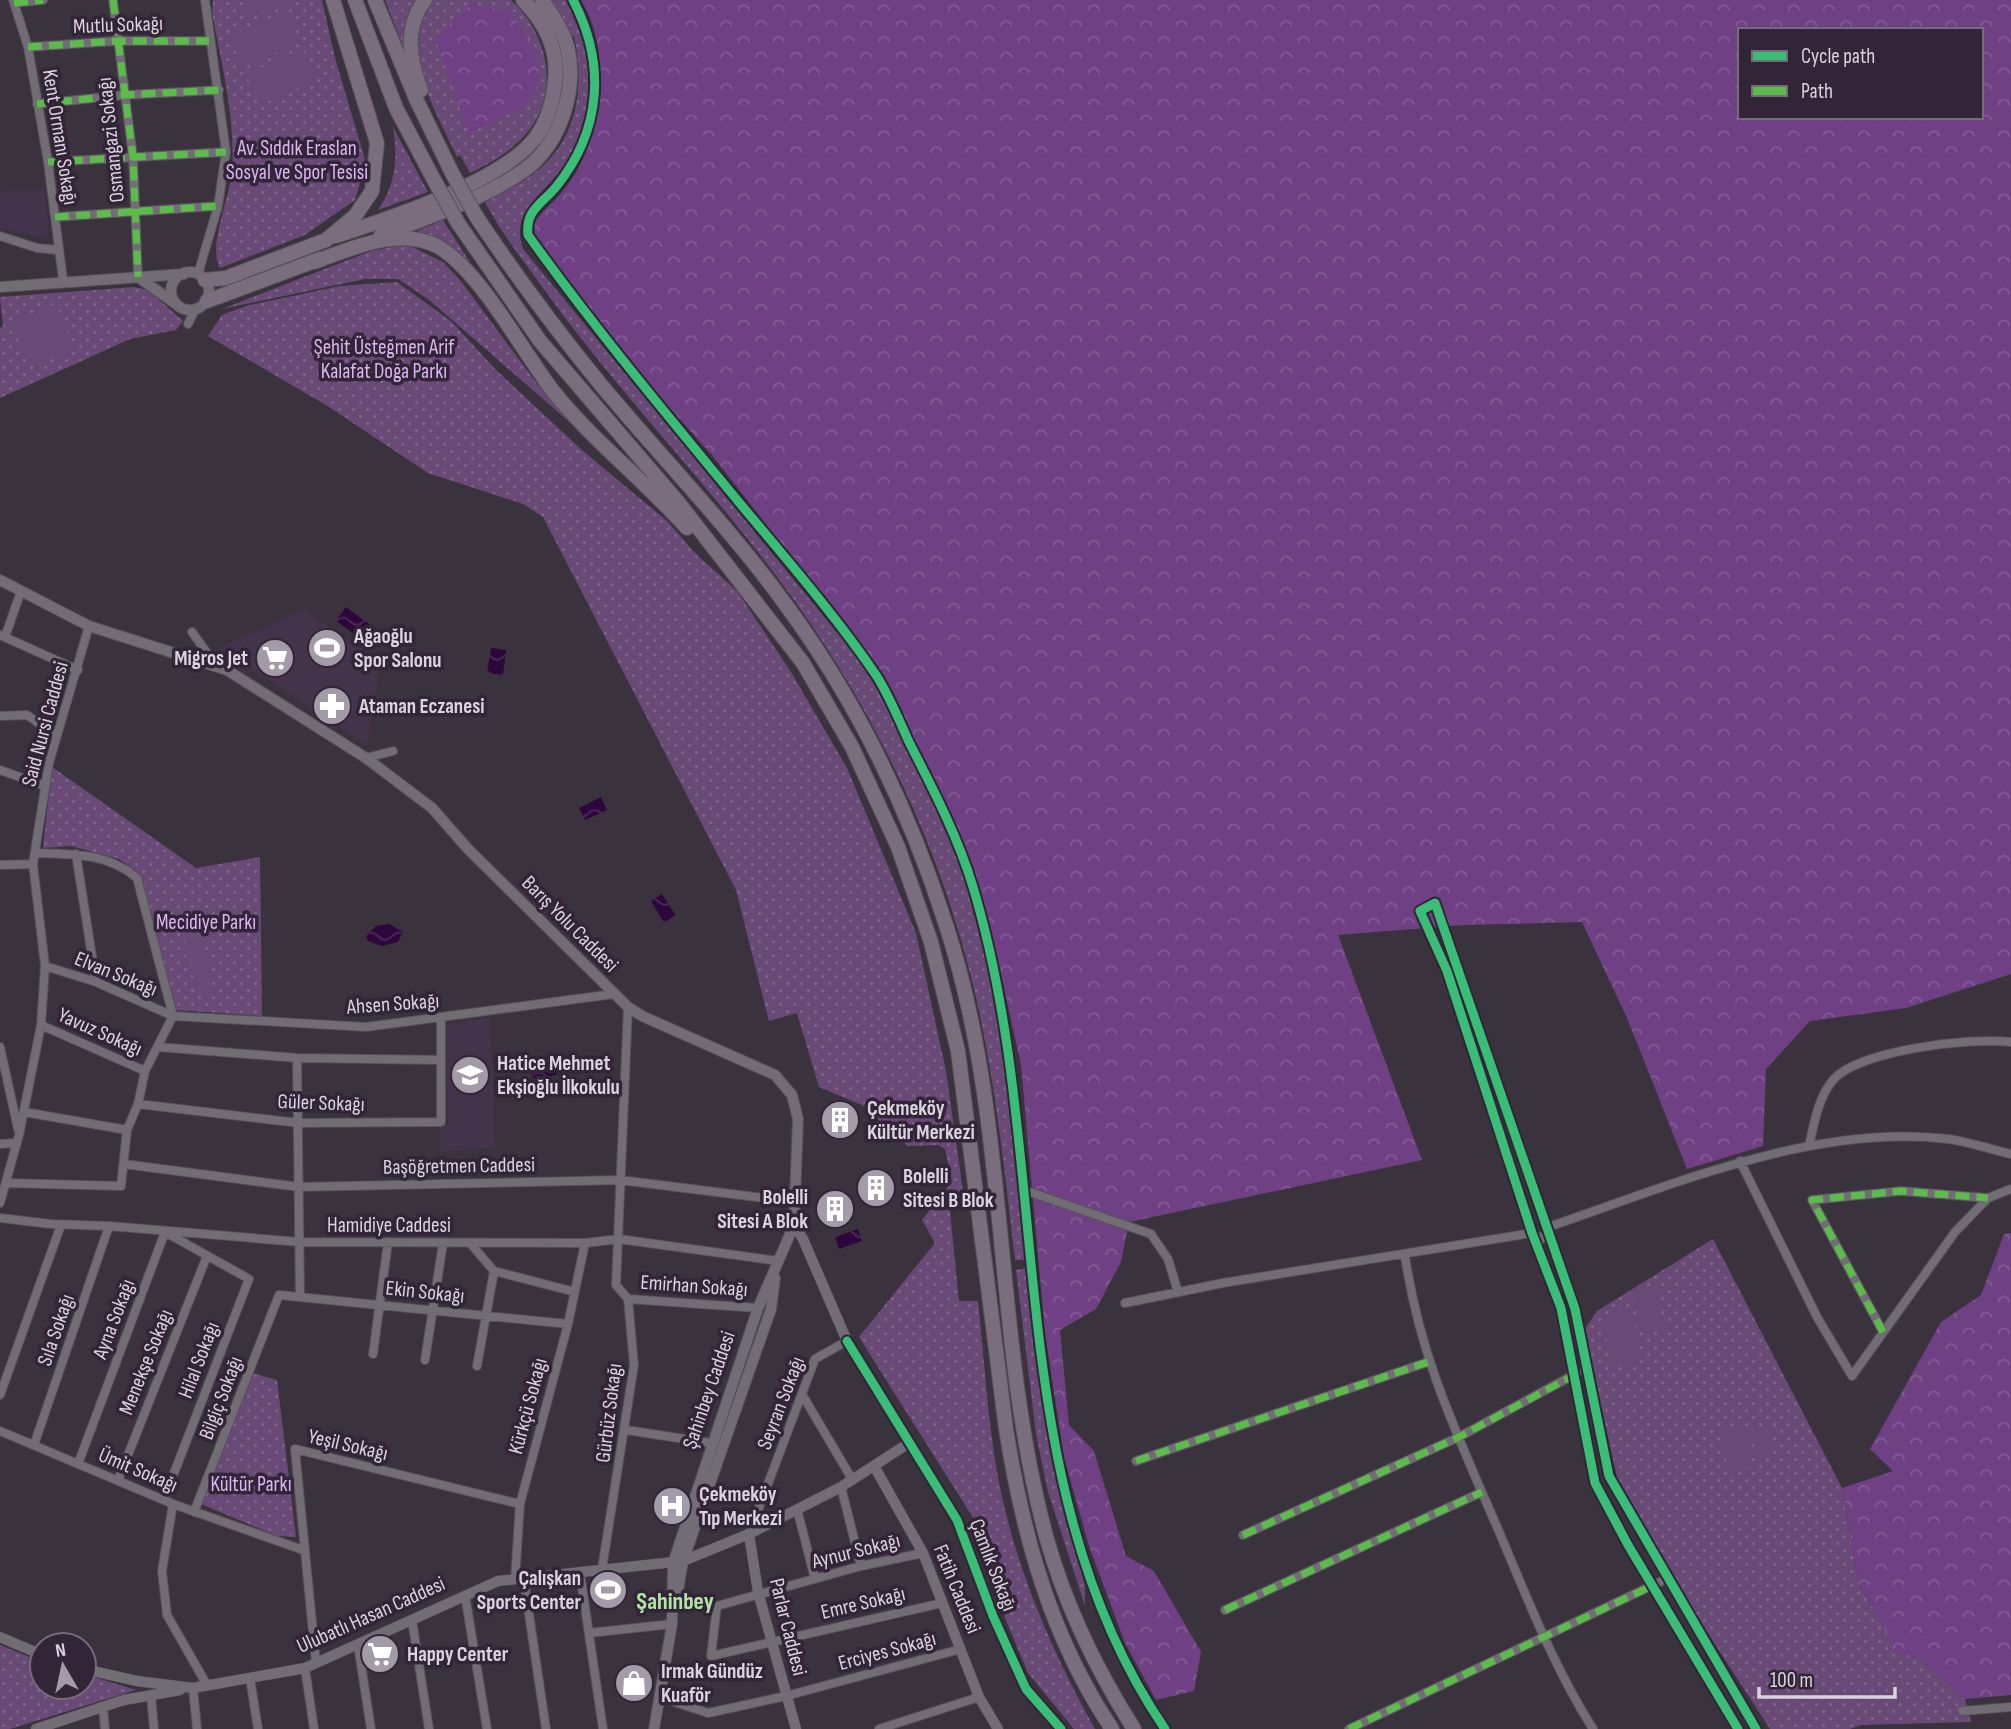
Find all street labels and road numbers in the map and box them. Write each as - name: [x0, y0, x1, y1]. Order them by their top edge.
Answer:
- street label: Mutlu Sokağı: [73, 11, 163, 39]
- street label: Kent Ormanı Sokağı: [37, 68, 83, 206]
- street label: Osmangazi Sokağı: [92, 76, 130, 204]
- street label: Said Nursi Caddesi: [16, 659, 74, 789]
- street label: Barış Yolu Caddesi: [517, 871, 623, 977]
- street label: Elvan Sokağı: [71, 946, 161, 1002]
- street label: Ahsen Sokağı: [345, 988, 440, 1020]
- street label: Yavuz Sokağı: [54, 1002, 146, 1062]
- street label: Güler Sokağı: [277, 1089, 365, 1117]
- street label: Başöğretmen Caddesi: [383, 1152, 535, 1180]
- street label: Hamidiye Caddesi: [327, 1213, 451, 1238]
- street label: Emirhan Sokağı: [639, 1270, 749, 1302]
- street label: Ekin Sokağı: [384, 1275, 466, 1309]
- street label: Ayna Sokağı: [87, 1276, 141, 1363]
- street label: Sıla Sokağı: [32, 1291, 80, 1369]
- street label: Menekşe Sokağı: [114, 1306, 178, 1418]
- street label: Hilal Sokağı: [173, 1318, 225, 1402]
- street label: Şahinbey Caddesi: [677, 1328, 741, 1452]
- street label: Bilgiç Sokağı: [194, 1353, 248, 1443]
- street label: Seyran Sokağı: [752, 1353, 810, 1453]
- street label: Kürkçü Sokağı: [503, 1355, 553, 1457]
- street label: Gürbüz Sokağı: [591, 1362, 627, 1464]
- street label: Yeşil Sokağı: [306, 1424, 390, 1466]
- street label: Ümit Sokağı: [95, 1442, 181, 1498]
- street label: Çamlık Sokağı: [964, 1515, 1022, 1615]
- street label: Aynur Sokağı: [808, 1528, 903, 1574]
- street label: Fatih Caddesi: [928, 1541, 986, 1637]
- street label: Ulubatlı Hasan Caddesi: [293, 1571, 449, 1659]
- street label: Parlar Caddesi: [764, 1576, 812, 1678]
- street label: Emre Sokağı: [818, 1581, 908, 1625]
- street label: Erciyes Sokağı: [835, 1626, 939, 1676]

